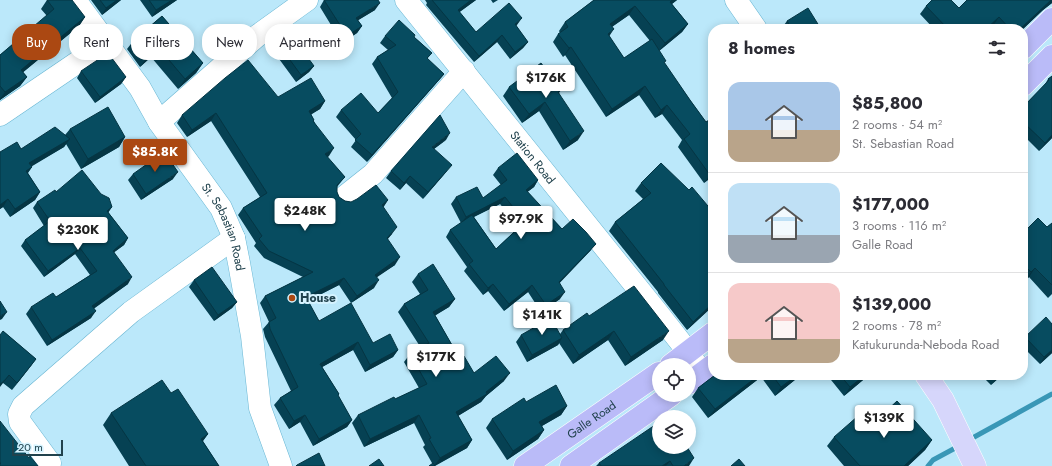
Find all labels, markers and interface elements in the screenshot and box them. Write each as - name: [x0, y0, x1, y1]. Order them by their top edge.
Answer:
- chip: Buy: [12, 24, 61, 60]
- chip: Rent: [69, 24, 123, 60]
- chip: Filters: [131, 24, 194, 60]
- chip: New: [202, 24, 257, 60]
- chip: Apartment: [265, 24, 354, 60]
- text: 8 homes: [728, 36, 795, 60]
- icon: filters: [986, 37, 1008, 59]
- pin: $176K: [518, 65, 574, 99]
- text: $176K: [526, 68, 566, 87]
- text: $85,800: [852, 91, 923, 115]
- icon: home: [760, 98, 808, 146]
- text: 2 rooms · 54 m²: [852, 115, 942, 134]
- street label: Station Road: [506, 127, 560, 188]
- text: St. Sebastian Road: [852, 134, 954, 153]
- pin: $85.8K: [122, 139, 188, 173]
- text: $85.8K: [132, 142, 178, 161]
- street label: St. Sebastian Road: [197, 179, 249, 272]
- text: $177,000: [852, 192, 929, 216]
- pin: $248K: [277, 198, 333, 232]
- icon: home: [760, 199, 808, 247]
- text: $248K: [284, 201, 326, 220]
- pin: $97.9K: [488, 206, 554, 240]
- text: $97.9K: [499, 209, 543, 228]
- text: 3 rooms · 116 m²: [852, 216, 946, 235]
- pin: $230K: [50, 217, 106, 251]
- text: $230K: [57, 220, 99, 239]
- text: Galle Road: [852, 235, 913, 254]
- place label: House: [300, 289, 336, 307]
- text: $139,000: [852, 292, 931, 316]
- marker: House: [287, 293, 297, 303]
- icon: home: [760, 299, 808, 347]
- pin: $141K: [514, 302, 570, 336]
- text: $141K: [522, 305, 562, 324]
- text: 2 rooms · 78 m²: [852, 316, 941, 335]
- text: Katukurunda-Neboda Road: [852, 335, 999, 354]
- pin: $177K: [408, 344, 464, 378]
- text: $177K: [416, 347, 456, 366]
- map controls: [652, 358, 696, 454]
- button: locate: [652, 358, 696, 402]
- street label: Galle Road: [563, 396, 620, 443]
- pin: $139K: [856, 405, 912, 439]
- text: $139K: [864, 408, 904, 427]
- button: layers: [652, 410, 696, 454]
- scale bar: [12, 438, 63, 457]
- text: 20 m: [18, 439, 43, 455]

